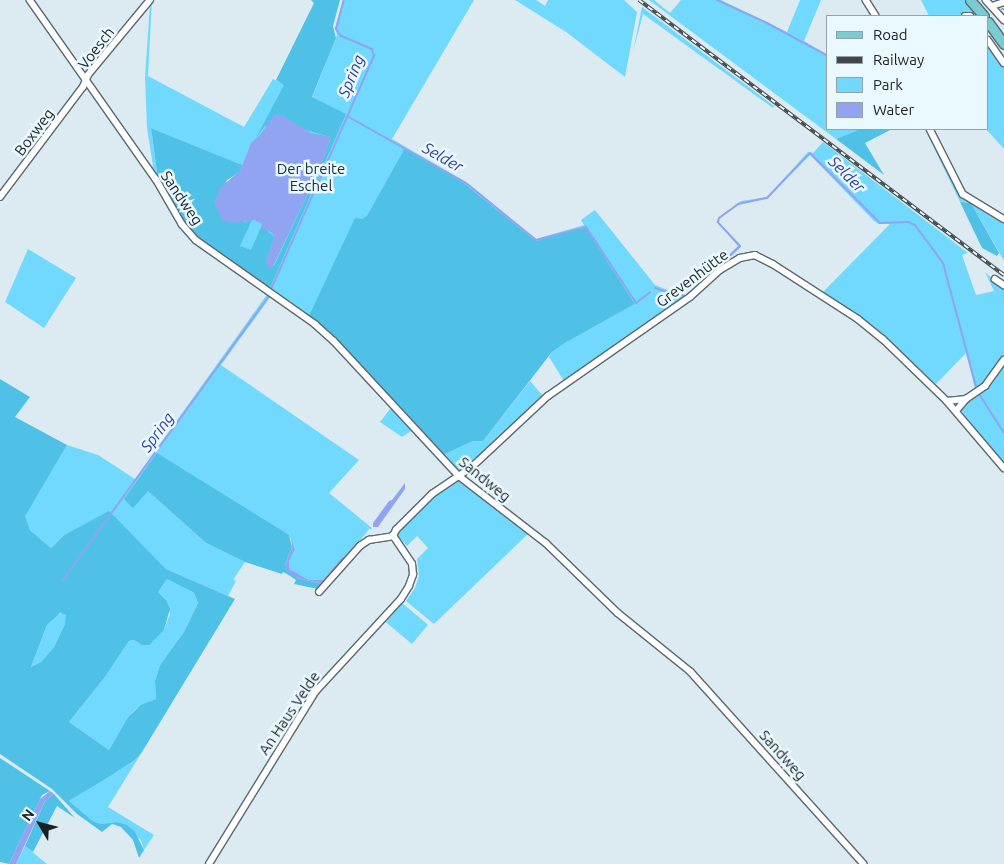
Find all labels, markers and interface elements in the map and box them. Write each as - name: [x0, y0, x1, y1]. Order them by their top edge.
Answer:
- legend: [826, 15, 989, 130]
- street label: Voesch: [74, 24, 118, 72]
- text: Road: [873, 26, 908, 43]
- text: Railway: [873, 51, 924, 68]
- water label: Spring: [334, 52, 368, 100]
- text: Park: [873, 76, 903, 93]
- text: Water: [873, 101, 914, 118]
- street label: Boxweg: [10, 105, 58, 159]
- water label: Selder: [419, 138, 467, 176]
- water label: Selder: [825, 152, 869, 196]
- park label: Der breite Eschel: [277, 159, 345, 194]
- street label: Sandweg: [157, 167, 207, 229]
- street label: Grevenhütte: [653, 245, 731, 311]
- water label: Spring: [136, 408, 178, 456]
- street label: Sandweg: [455, 453, 515, 505]
- street label: An Haus Velde: [255, 668, 323, 758]
- street label: Sandweg: [756, 726, 810, 784]
- north arrow: [15, 799, 65, 849]
- text: N: [18, 806, 38, 824]

